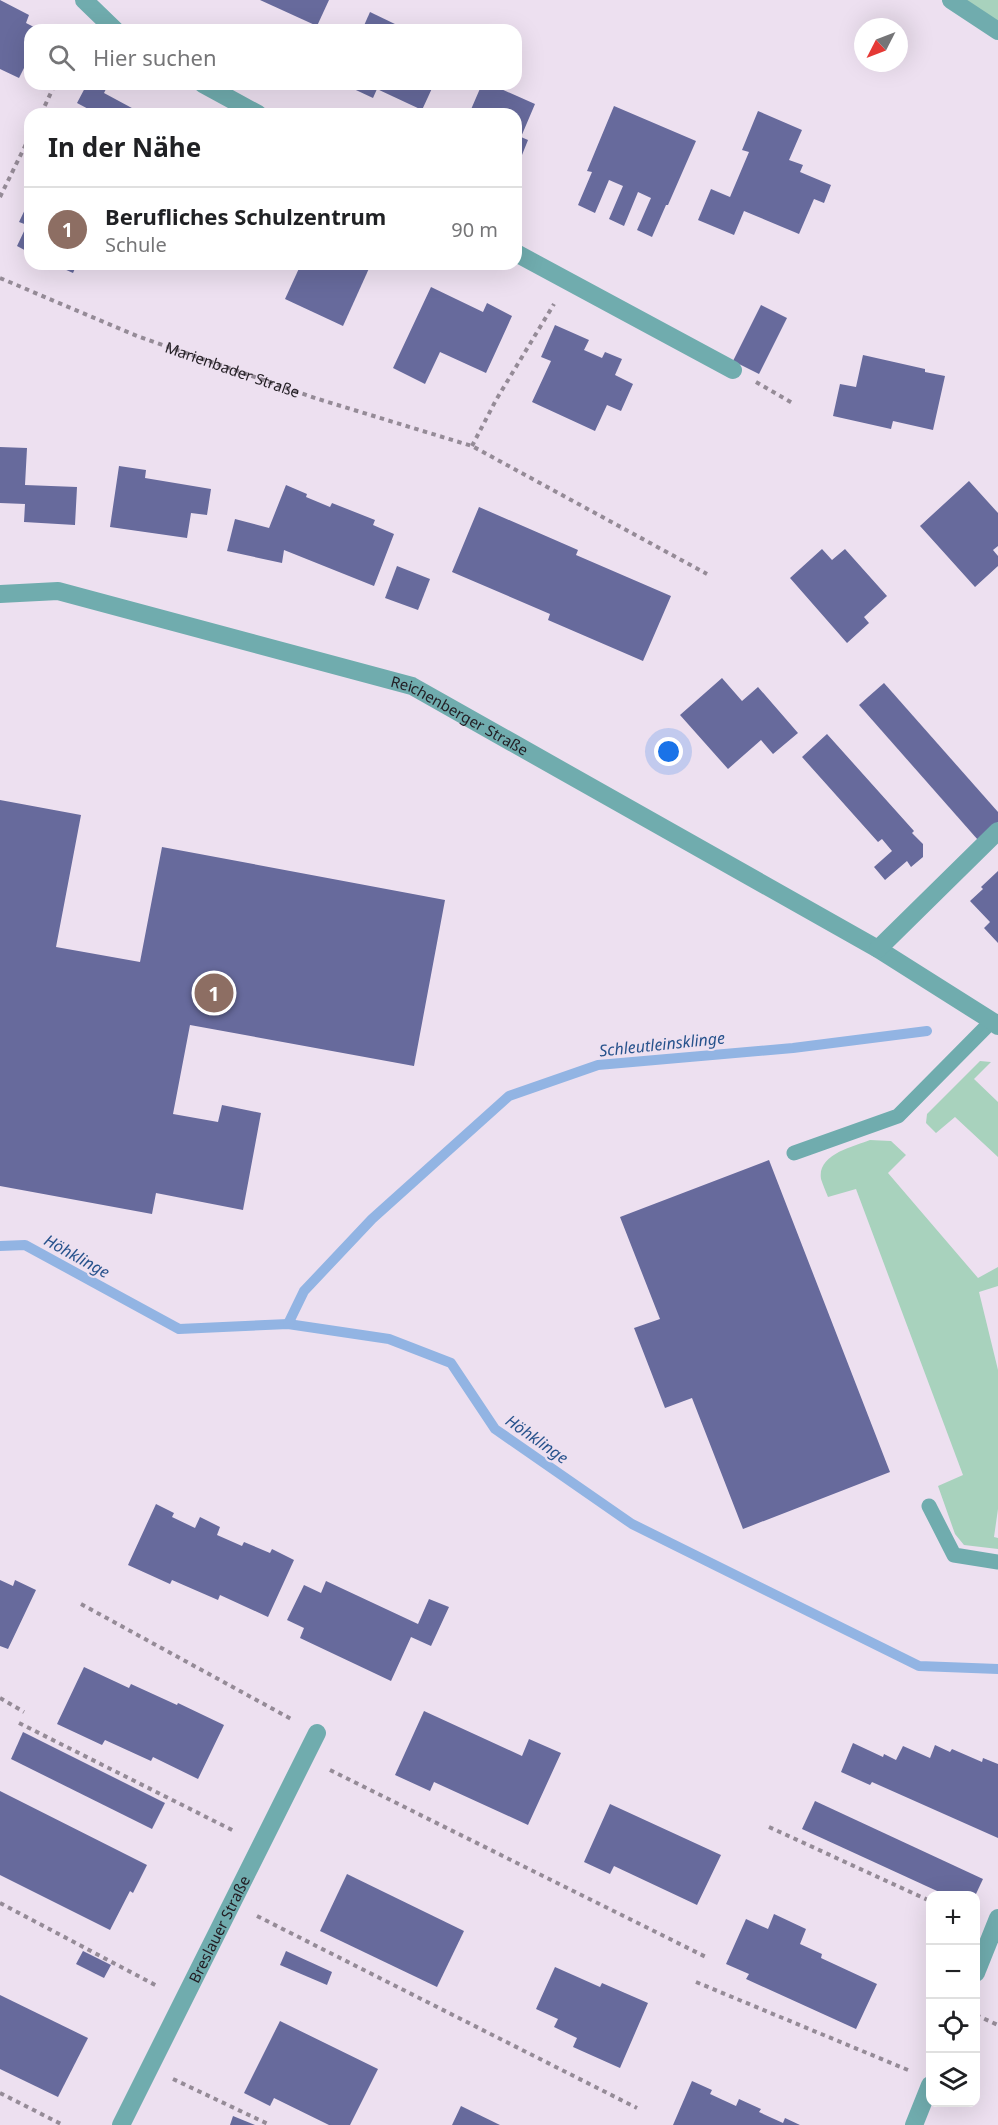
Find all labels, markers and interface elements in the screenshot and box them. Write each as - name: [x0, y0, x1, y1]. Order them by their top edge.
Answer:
- north arrow: [854, 18, 908, 72]
- search box: [24, 24, 522, 90]
- icon: search: [45, 41, 78, 74]
- text: Hier suchen: [93, 42, 217, 72]
- text: In der Nähe: [48, 129, 201, 165]
- text: Berufliches Schulzentrum: [105, 201, 386, 231]
- text: 1: [62, 216, 73, 243]
- text: 90 m: [451, 216, 498, 243]
- text: Schule: [105, 231, 167, 258]
- street label: Marienbader Straße: [163, 337, 303, 402]
- street label: Reichenberger Straße: [389, 671, 532, 760]
- your location: [654, 737, 683, 766]
- pin: 1: [194, 970, 234, 1016]
- water label: Schleutleinsklinge: [598, 1026, 726, 1062]
- water label: Höhklinge: [40, 1229, 114, 1283]
- water label: Höhklinge: [501, 1409, 573, 1469]
- street label: Breslauer Straße: [184, 1872, 254, 1986]
- map controls: [926, 1891, 980, 2107]
- button: +: [926, 1891, 980, 1945]
- button: −: [926, 1945, 980, 1999]
- button: locate: [926, 1999, 980, 2053]
- button: layers: [926, 2053, 980, 2107]

